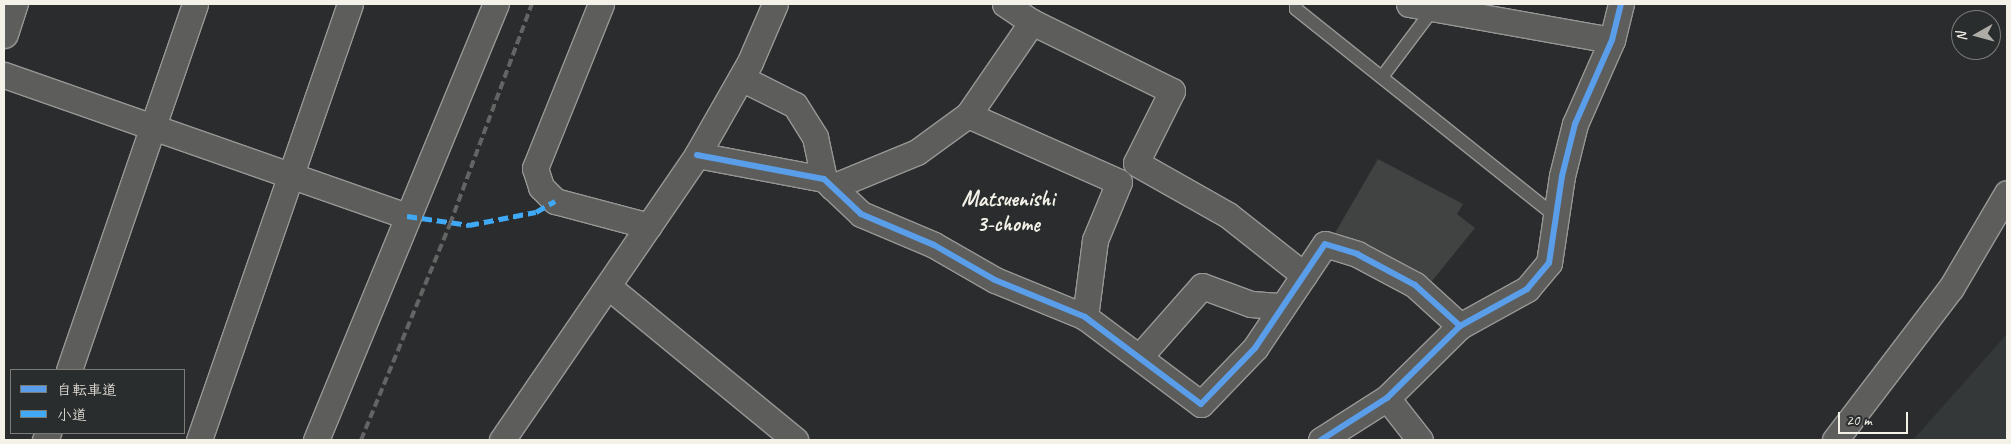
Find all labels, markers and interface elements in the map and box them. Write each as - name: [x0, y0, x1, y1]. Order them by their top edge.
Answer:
- north arrow: [1951, 10, 2001, 60]
- text: N: [1953, 31, 1971, 42]
- district label: Matsuenishi 3-chome: [962, 186, 1054, 238]
- legend: [10, 369, 185, 434]
- text: 自転車道: [57, 381, 117, 400]
- scale bar: [1841, 402, 1911, 434]
- text: 小道: [57, 406, 87, 425]
- text: 20 m: [1846, 411, 1872, 430]

